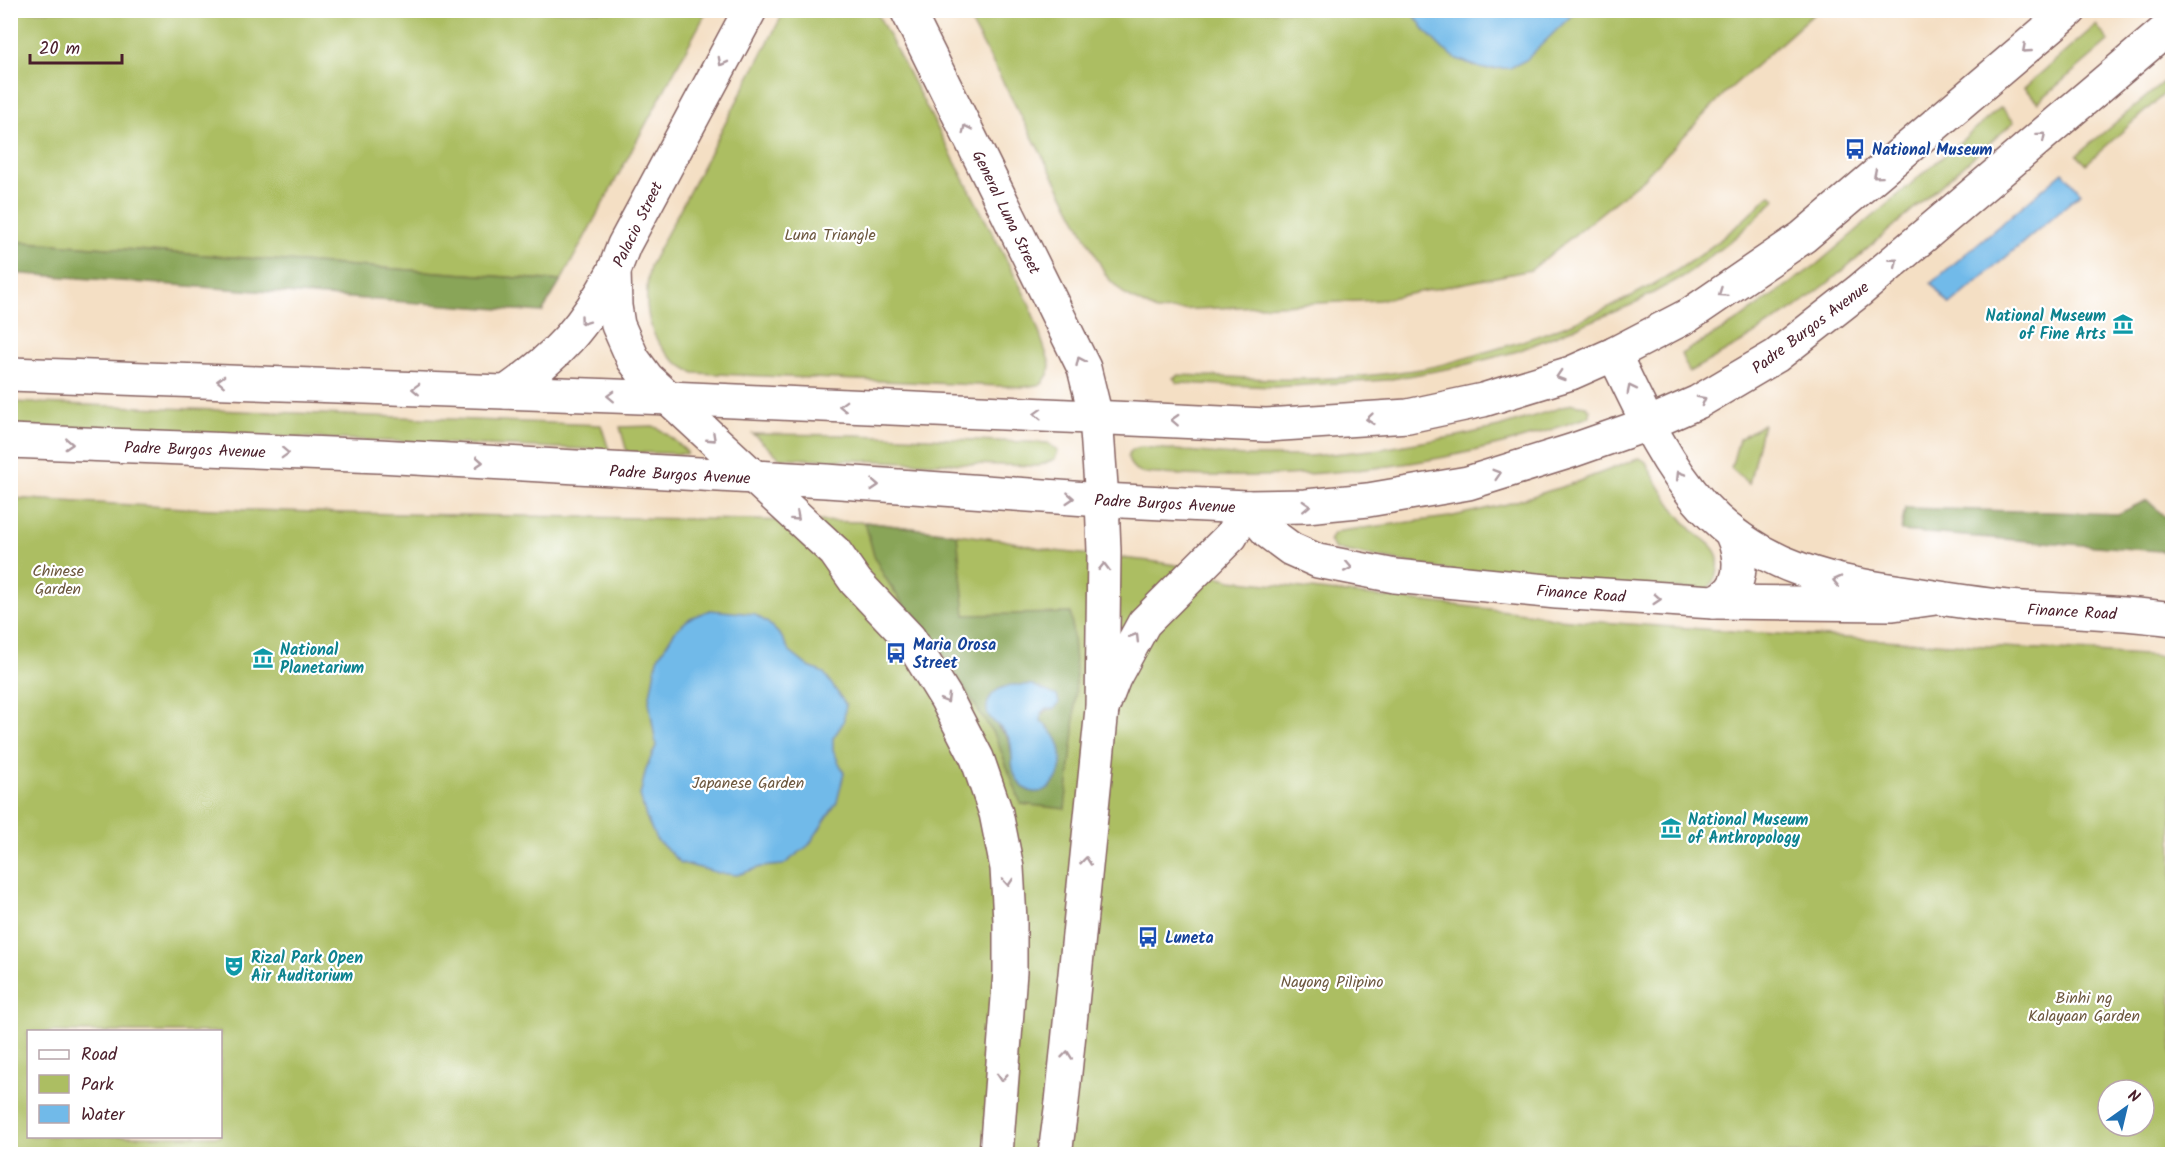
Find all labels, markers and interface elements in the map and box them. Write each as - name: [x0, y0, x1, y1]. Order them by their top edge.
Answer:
- scale bar: [30, 27, 122, 65]
- text: 20 m: [39, 35, 80, 64]
- one-way arrow: [2022, 41, 2033, 52]
- one-way arrow: [718, 56, 729, 66]
- one-way arrow: [962, 125, 974, 136]
- one-way arrow: [2035, 132, 2046, 143]
- bus stop icon: National Museum: [1843, 137, 1867, 161]
- place label: National Museum: [1872, 138, 1992, 163]
- street label: General Luna Street: [965, 146, 1047, 280]
- one-way arrow: [1873, 168, 1884, 179]
- street label: Palacio Street: [607, 177, 670, 272]
- park label: Luna Triangle: [784, 223, 876, 248]
- one-way arrow: [1887, 258, 1898, 269]
- street label: Padre Burgos Avenue: [1747, 276, 1875, 381]
- one-way arrow: [1718, 286, 1729, 297]
- place label: National Museum of Fine Arts: [1986, 304, 2107, 347]
- museum icon: National Museum of Fine Arts: [2111, 312, 2135, 336]
- one-way arrow: [580, 314, 591, 325]
- one-way arrow: [1076, 356, 1088, 367]
- one-way arrow: [1555, 369, 1566, 382]
- one-way arrow: [216, 375, 225, 388]
- one-way arrow: [411, 382, 420, 395]
- one-way arrow: [1627, 385, 1638, 396]
- one-way arrow: [606, 390, 615, 403]
- one-way arrow: [1695, 395, 1706, 407]
- one-way arrow: [839, 399, 848, 412]
- one-way arrow: [1033, 408, 1042, 421]
- one-way arrow: [1365, 412, 1374, 425]
- one-way arrow: [1171, 414, 1180, 427]
- one-way arrow: [705, 431, 715, 442]
- street label: Padre Burgos Avenue: [124, 436, 266, 465]
- one-way arrow: [64, 437, 73, 450]
- one-way arrow: [280, 446, 289, 459]
- one-way arrow: [475, 456, 484, 469]
- street label: Padre Burgos Avenue: [609, 459, 751, 492]
- one-way arrow: [1491, 469, 1502, 481]
- one-way arrow: [1675, 471, 1687, 481]
- one-way arrow: [871, 478, 880, 491]
- street label: Padre Burgos Avenue: [1094, 488, 1236, 521]
- one-way arrow: [1065, 491, 1074, 504]
- one-way arrow: [1301, 500, 1310, 513]
- one-way arrow: [790, 510, 800, 521]
- park label: Chinese Garden: [32, 559, 84, 602]
- one-way arrow: [1343, 560, 1353, 573]
- one-way arrow: [1097, 562, 1110, 571]
- one-way arrow: [1833, 575, 1843, 588]
- street label: Finance Road: [1535, 579, 1627, 610]
- one-way arrow: [1653, 592, 1662, 605]
- street label: Finance Road: [2027, 598, 2118, 627]
- place label: Maria Orosa Street: [913, 633, 996, 676]
- one-way arrow: [1128, 633, 1139, 644]
- place label: National Planetarium: [280, 638, 364, 681]
- bus stop icon: Maria Orosa Street: [884, 641, 908, 665]
- museum icon: National Planetarium: [251, 646, 275, 670]
- one-way arrow: [939, 693, 950, 703]
- park label: Japanese Garden: [692, 771, 804, 796]
- place label: National Museum of Anthropology: [1688, 808, 1808, 851]
- museum icon: National Museum of Anthropology: [1659, 816, 1683, 840]
- one-way arrow: [1079, 856, 1092, 865]
- one-way arrow: [1001, 878, 1014, 887]
- bus stop icon: Luneta: [1136, 925, 1160, 949]
- place label: Luneta: [1165, 926, 1214, 951]
- place label: Rizal Park Open Air Auditorium: [251, 946, 363, 989]
- theatre icon: Rizal Park Open Air Auditorium: [222, 954, 246, 978]
- park label: Nayong Pilipino: [1280, 970, 1384, 995]
- park label: Binhi ng Kalayaan Garden: [2028, 986, 2140, 1029]
- legend: [27, 1030, 222, 1138]
- text: Road: [81, 1041, 118, 1070]
- one-way arrow: [1060, 1050, 1073, 1059]
- text: Park: [81, 1071, 114, 1100]
- one-way arrow: [996, 1072, 1009, 1081]
- north arrow: [2096, 1078, 2156, 1138]
- text: N: [2122, 1084, 2145, 1110]
- text: Water: [81, 1101, 126, 1130]

